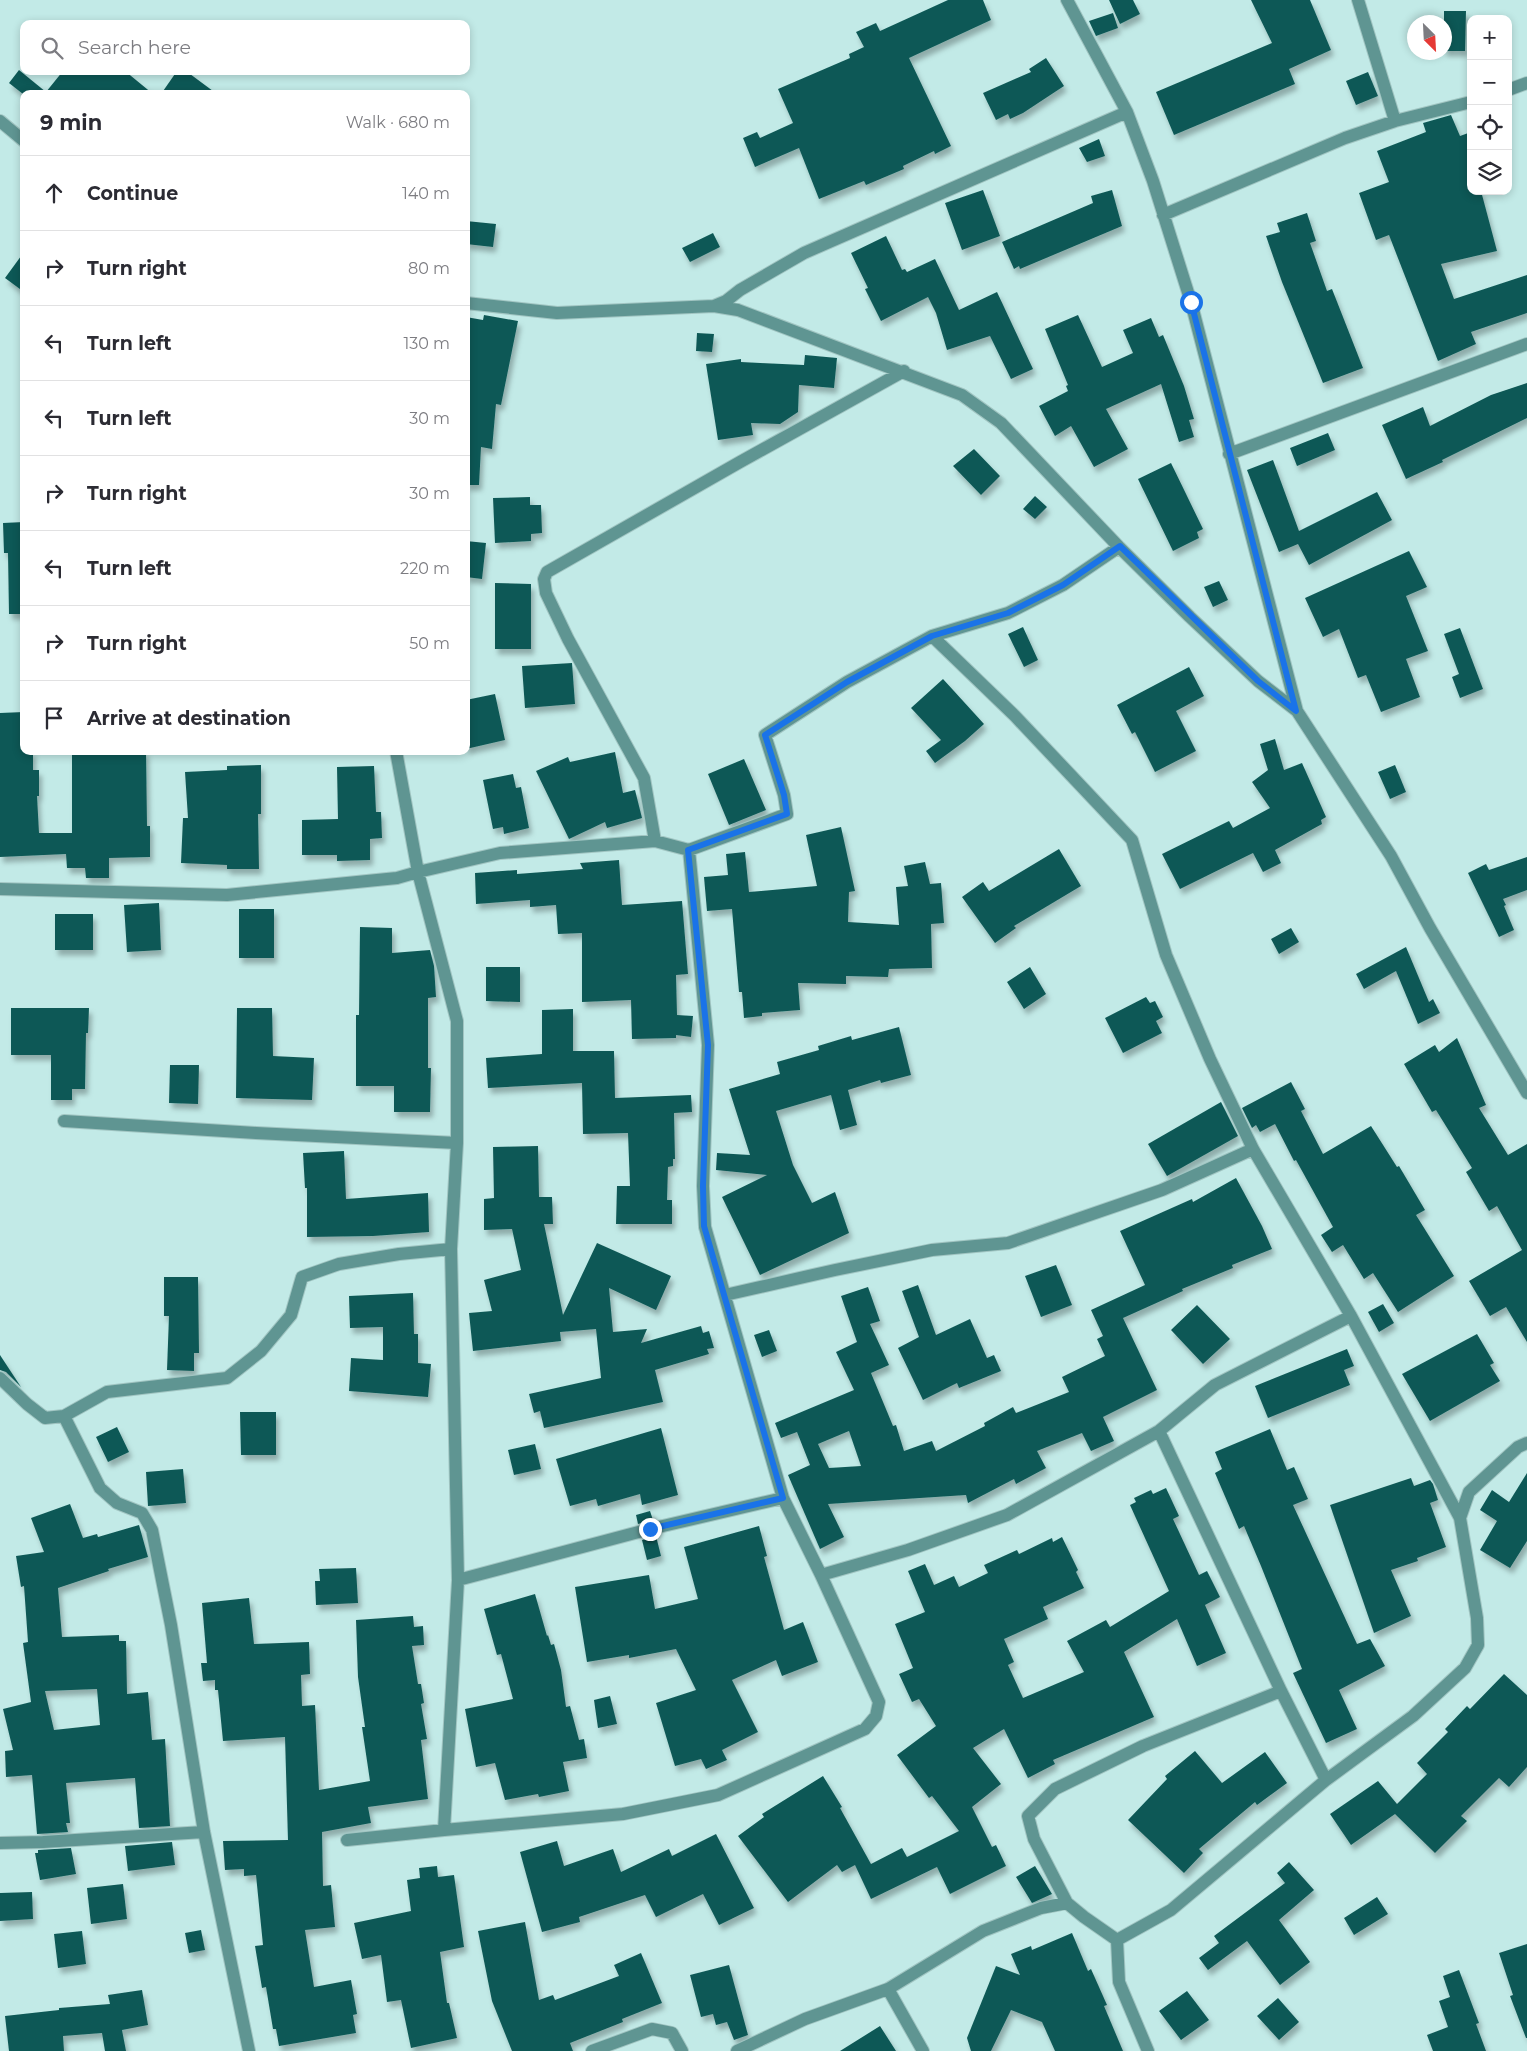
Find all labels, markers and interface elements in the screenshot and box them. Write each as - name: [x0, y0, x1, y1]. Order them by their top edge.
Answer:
- north arrow: [1407, 15, 1452, 60]
- map controls: [1467, 15, 1512, 195]
- button: +: [1467, 15, 1512, 60]
- search box: [20, 20, 470, 75]
- icon: search: [38, 34, 66, 62]
- text: Search here: [78, 36, 191, 59]
- button: −: [1467, 60, 1512, 105]
- button: locate: [1467, 105, 1512, 150]
- text: 9 min: [40, 110, 102, 135]
- text: Walk · 680 m: [346, 113, 450, 132]
- button: layers: [1467, 150, 1512, 195]
- icon: ahead: [40, 179, 68, 207]
- text: Continue: [87, 182, 178, 205]
- text: 140 m: [402, 184, 450, 203]
- icon: right: [40, 254, 68, 282]
- text: Turn right: [87, 257, 187, 280]
- text: 80 m: [408, 259, 450, 278]
- route start: [1180, 291, 1203, 314]
- icon: left: [40, 329, 68, 357]
- text: Turn left: [87, 332, 172, 355]
- text: 130 m: [403, 334, 450, 353]
- icon: left: [40, 404, 68, 432]
- text: Turn left: [87, 407, 172, 430]
- text: 30 m: [409, 409, 450, 428]
- icon: right: [40, 479, 68, 507]
- text: Turn right: [87, 482, 187, 505]
- text: 30 m: [409, 484, 450, 503]
- icon: left: [40, 554, 68, 582]
- text: Turn left: [87, 557, 172, 580]
- text: 220 m: [400, 559, 450, 578]
- icon: right: [40, 629, 68, 657]
- text: Turn right: [87, 632, 187, 655]
- text: 50 m: [409, 634, 450, 653]
- icon: arrive: [40, 704, 68, 732]
- text: Arrive at destination: [87, 707, 291, 730]
- route end: [639, 1518, 662, 1541]

